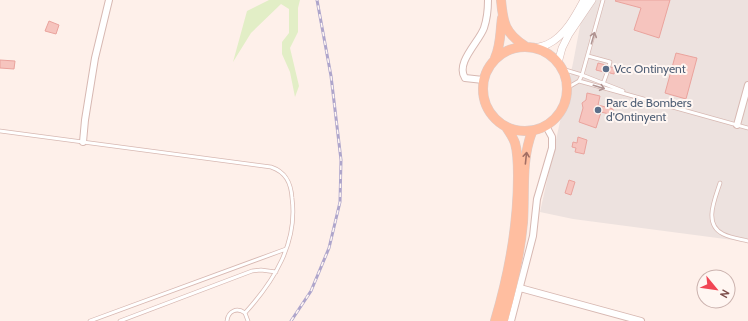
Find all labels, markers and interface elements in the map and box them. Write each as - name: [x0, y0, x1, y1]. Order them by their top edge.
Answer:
- one-way arrow: [590, 31, 597, 44]
- place label: Vcc Ontinyent: [614, 61, 686, 76]
- marker: Vcc Ontinyent: [601, 64, 611, 74]
- one-way arrow: [592, 84, 605, 92]
- place label: Parc de Bombers d'Ontinyent: [606, 95, 692, 124]
- marker: Parc de Bombers d'Ontinyent: [593, 105, 603, 115]
- one-way arrow: [522, 152, 530, 165]
- north arrow: [696, 269, 736, 309]
- text: N: [717, 287, 733, 301]

